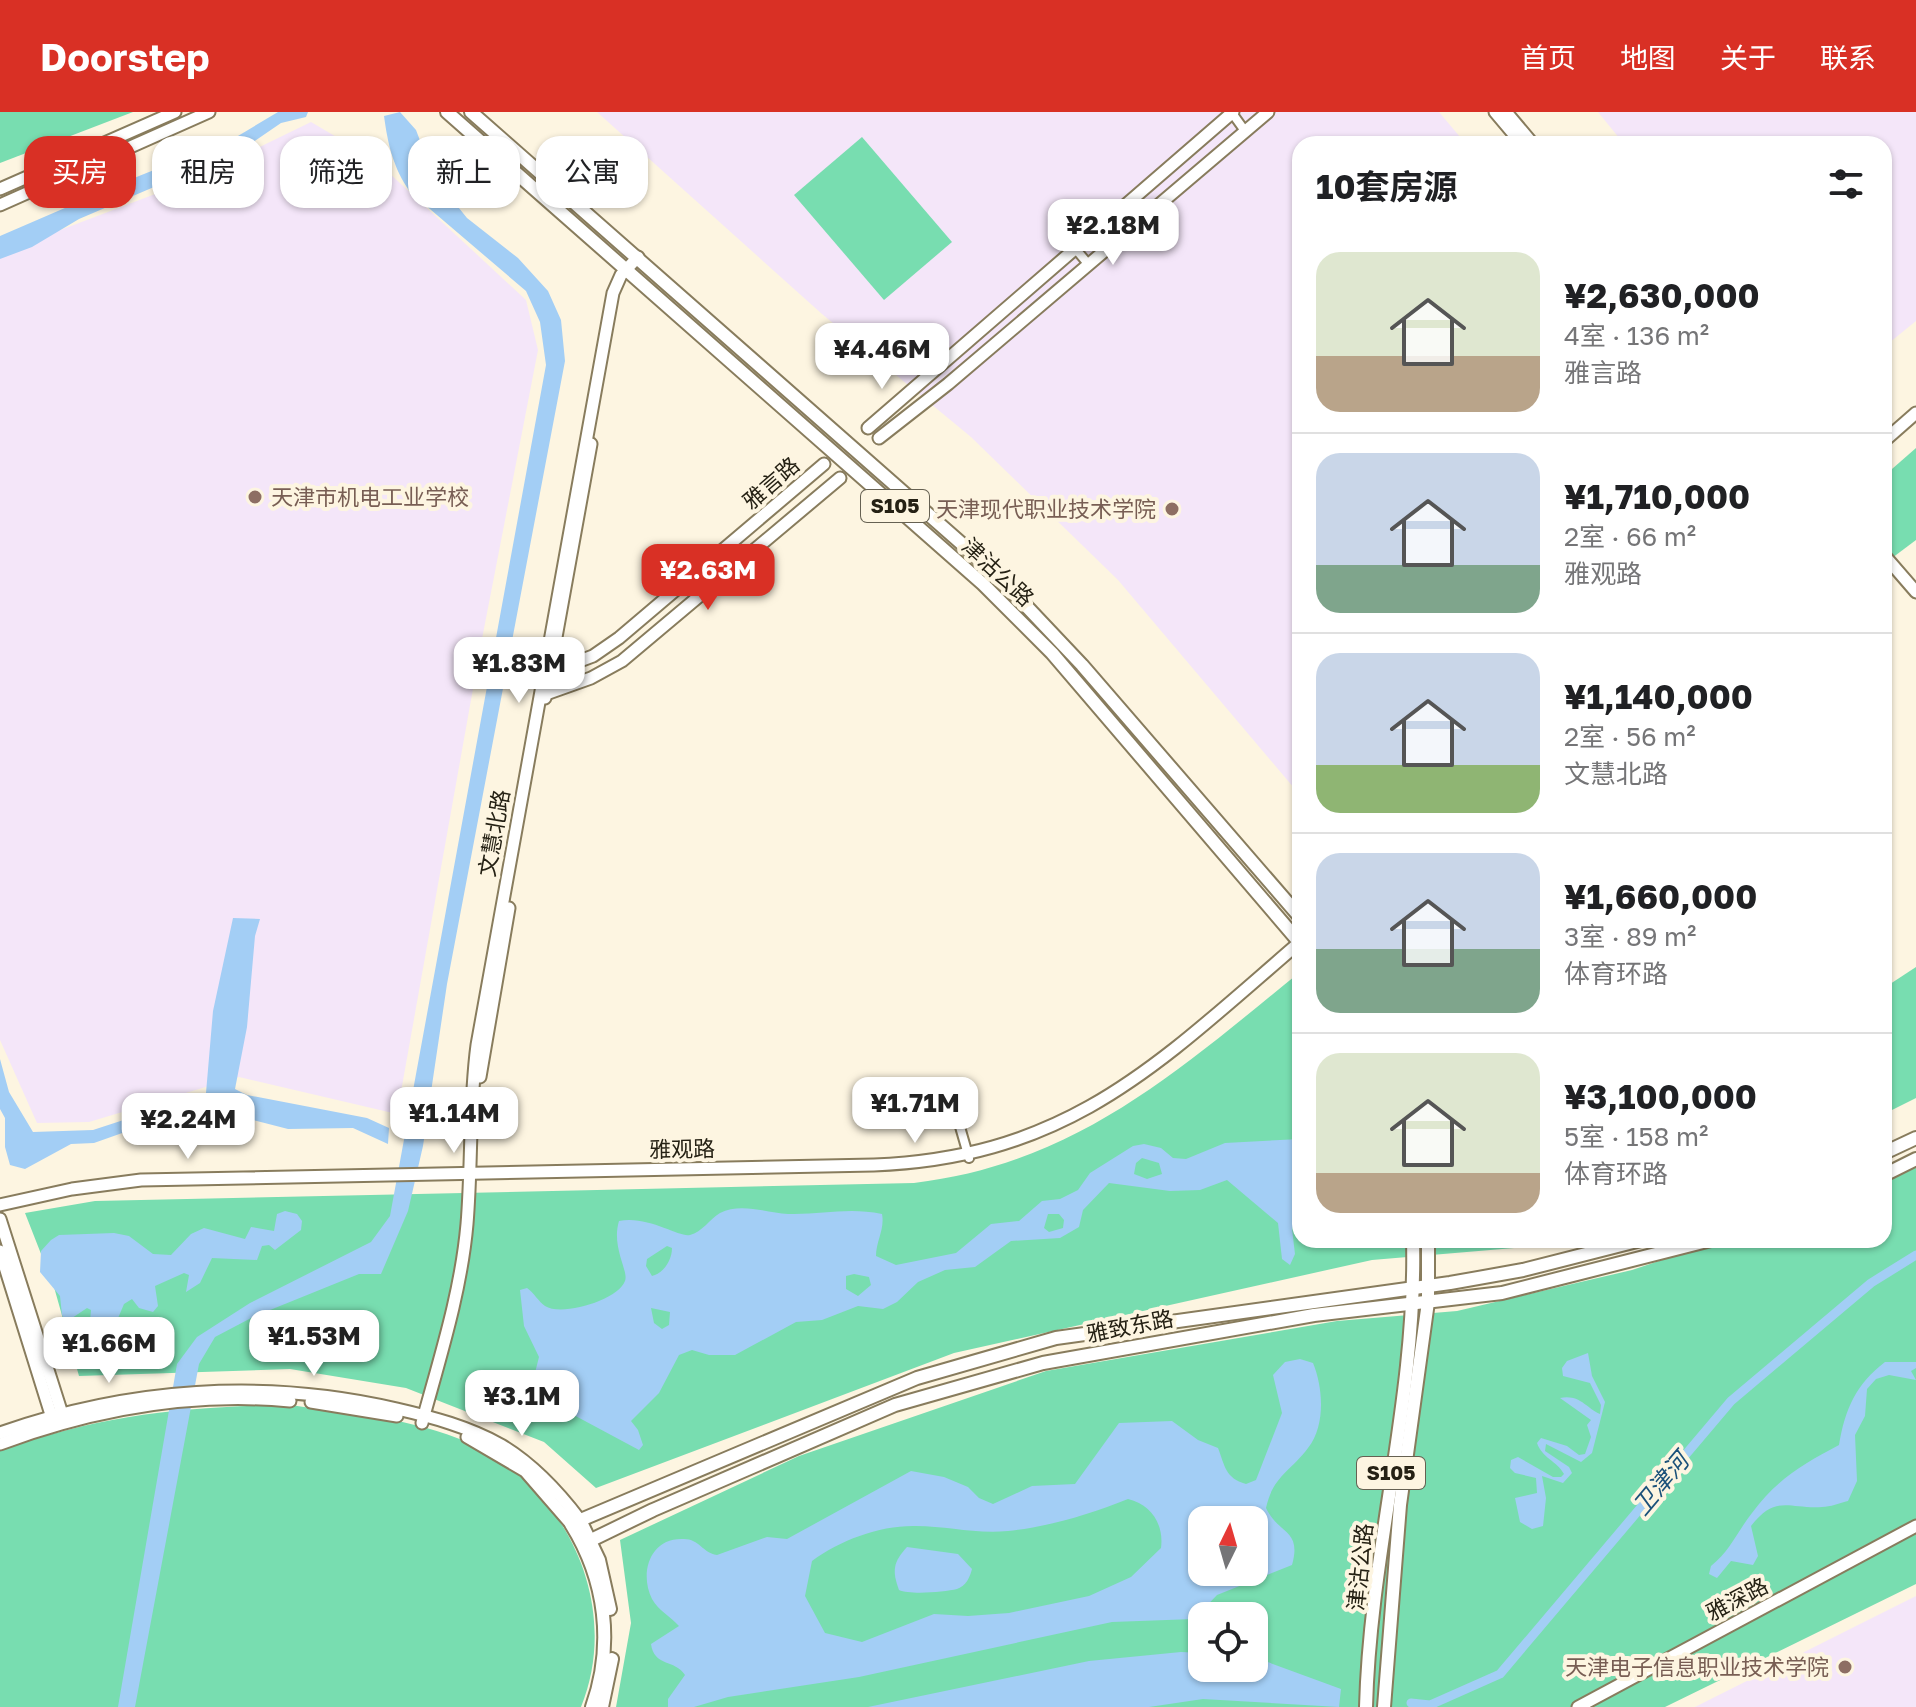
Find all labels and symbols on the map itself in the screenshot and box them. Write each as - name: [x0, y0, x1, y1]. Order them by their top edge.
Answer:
- pin: ¥2.18M: [1048, 199, 1178, 267]
- pin: ¥4.46M: [817, 323, 947, 391]
- street label: 雅言路: [737, 451, 804, 514]
- place label: 天津市机电工业学校: [271, 483, 469, 510]
- marker: 天津市机电工业学校: [246, 488, 264, 506]
- road number: S105: [861, 490, 929, 522]
- place label: 天津现代职业技术学院: [936, 495, 1156, 522]
- marker: 天津现代职业技术学院: [1163, 500, 1181, 518]
- street label: 津沽公路: [957, 532, 1040, 612]
- pin: ¥2.63M: [643, 544, 773, 612]
- pin: ¥1.83M: [454, 637, 584, 705]
- street label: 文慧北路: [473, 787, 514, 879]
- pin: ¥1.71M: [850, 1077, 980, 1145]
- pin: ¥1.14M: [389, 1087, 519, 1155]
- pin: ¥2.24M: [123, 1093, 253, 1161]
- street label: 雅观路: [649, 1134, 715, 1163]
- street label: 雅致东路: [1084, 1304, 1176, 1347]
- pin: ¥1.53M: [249, 1310, 379, 1378]
- pin: ¥1.66M: [44, 1317, 174, 1385]
- pin: ¥3.1M: [466, 1370, 578, 1438]
- water label: 卫津河: [1626, 1443, 1697, 1520]
- road number: S105: [1357, 1457, 1425, 1489]
- north arrow: [1188, 1506, 1268, 1586]
- street label: 津沽公路: [1341, 1522, 1378, 1612]
- street label: 雅深路: [1701, 1571, 1772, 1626]
- place label: 天津电子信息职业技术学院: [1565, 1653, 1829, 1680]
- marker: 天津电子信息职业技术学院: [1836, 1658, 1854, 1676]

